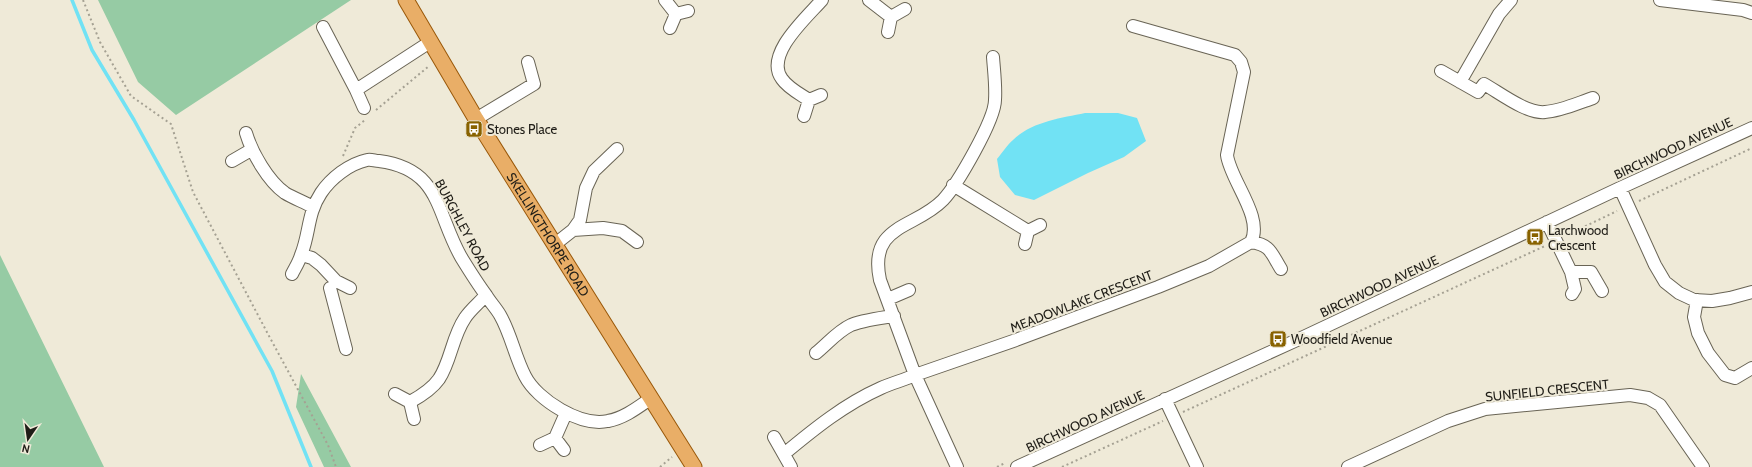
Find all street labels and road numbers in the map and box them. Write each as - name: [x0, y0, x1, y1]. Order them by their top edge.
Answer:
- street label: BIRCHWOOD AVENUE: [1611, 113, 1735, 183]
- street label: SKELLINGTHORPE ROAD: [503, 169, 593, 299]
- street label: BURGHLEY ROAD: [432, 176, 494, 274]
- street label: BIRCHWOOD AVENUE: [1317, 251, 1441, 321]
- street label: MEADOWLAKE CRESCENT: [1008, 266, 1155, 336]
- street label: SUNFIELD CRESCENT: [1484, 376, 1610, 404]
- street label: BIRCHWOOD AVENUE: [1023, 386, 1147, 456]

